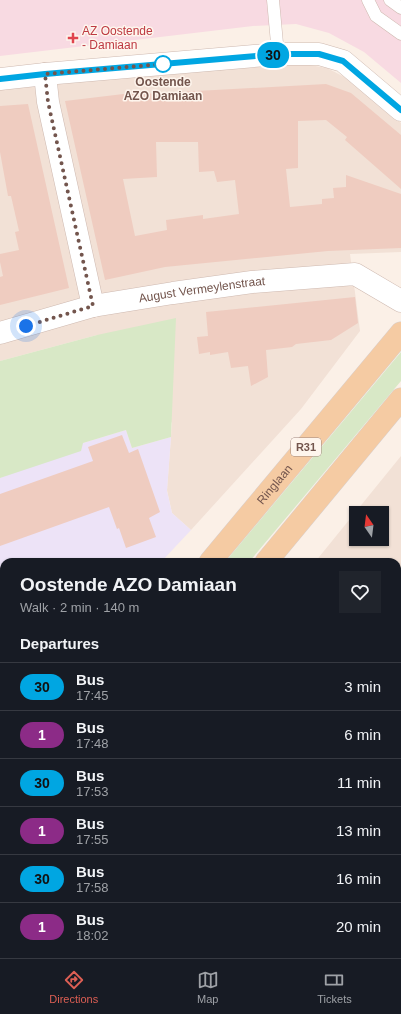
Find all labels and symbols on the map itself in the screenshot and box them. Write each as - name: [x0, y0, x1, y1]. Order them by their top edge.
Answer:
- place label: AZ Oostende - Damiaan: [82, 24, 153, 52]
- marker: AZ Oostende - Damiaan: [67, 32, 79, 44]
- line badge: 30: [255, 42, 291, 68]
- marker: Oostende AZO Damiaan: [154, 55, 172, 73]
- place label: Oostende AZO Damiaan: [124, 75, 202, 103]
- street label: August Vermeylenstraat: [138, 274, 266, 305]
- your location: [16, 316, 36, 336]
- road number: R31: [291, 438, 321, 456]
- street label: Ringlaan: [254, 462, 295, 507]
- north arrow: [349, 506, 389, 546]

